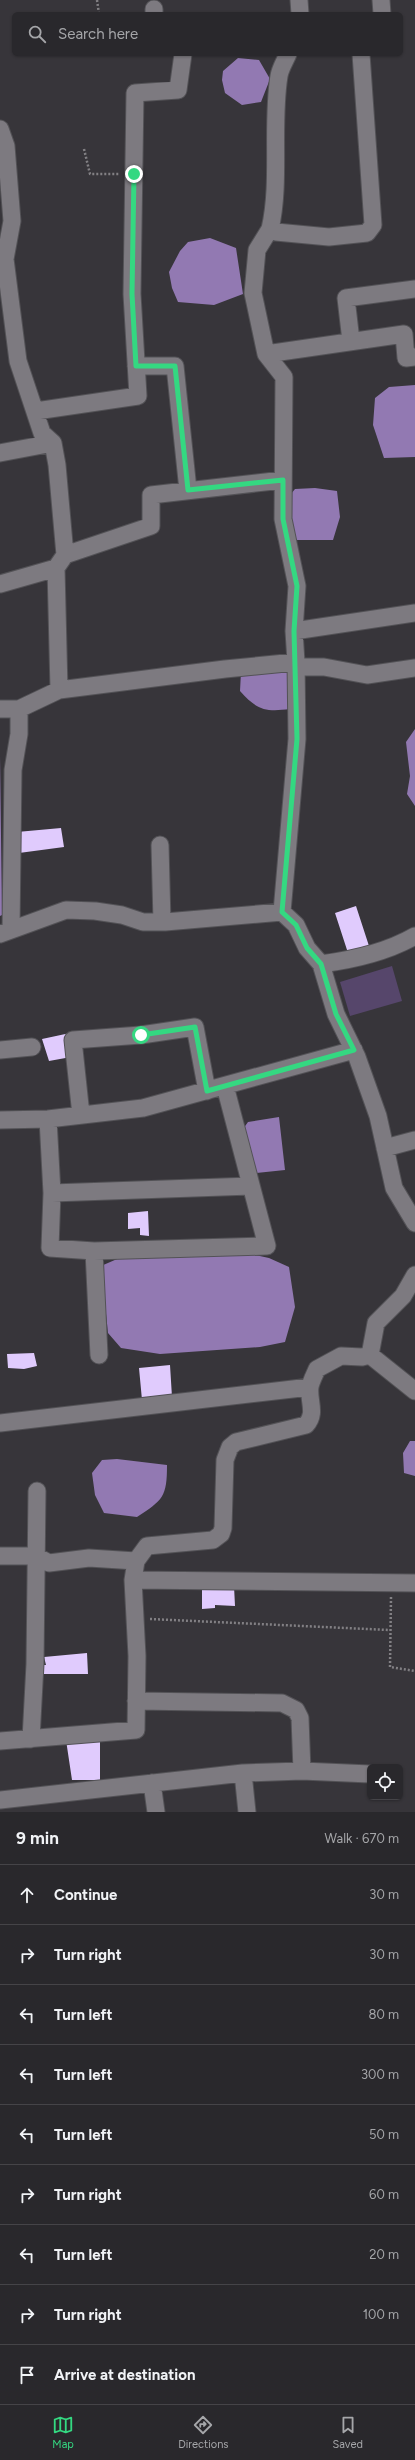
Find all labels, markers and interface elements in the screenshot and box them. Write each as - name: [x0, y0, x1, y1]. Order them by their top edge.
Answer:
- search box: [12, 12, 403, 56]
- icon: search: [26, 23, 48, 45]
- text: Search here: [58, 25, 138, 43]
- route end: [125, 165, 143, 183]
- route start: [132, 1026, 150, 1044]
- map controls: [367, 1764, 403, 1800]
- button: locate: [367, 1764, 403, 1800]
- text: 9 min: [16, 1828, 59, 1848]
- text: Walk · 670 m: [325, 1831, 399, 1846]
- icon: ahead: [16, 1884, 38, 1906]
- text: Continue: [54, 1886, 117, 1904]
- text: 30 m: [369, 1887, 399, 1902]
- icon: right: [16, 1944, 38, 1966]
- text: Turn right: [54, 1946, 122, 1964]
- text: 30 m: [369, 1947, 399, 1962]
- icon: left: [16, 2004, 38, 2026]
- text: Turn left: [54, 2006, 112, 2024]
- text: 80 m: [368, 2007, 399, 2022]
- icon: left: [16, 2064, 38, 2086]
- text: Turn left: [54, 2066, 112, 2084]
- text: 300 m: [361, 2067, 399, 2082]
- icon: left: [16, 2124, 38, 2146]
- text: Turn left: [54, 2126, 112, 2144]
- text: 50 m: [369, 2127, 399, 2142]
- icon: right: [16, 2184, 38, 2206]
- text: Turn right: [54, 2186, 122, 2204]
- text: 60 m: [369, 2187, 399, 2202]
- icon: left: [16, 2244, 38, 2266]
- text: Turn left: [54, 2246, 112, 2264]
- text: 20 m: [369, 2247, 399, 2262]
- icon: right: [16, 2304, 38, 2326]
- text: Turn right: [54, 2306, 122, 2324]
- text: 100 m: [363, 2307, 399, 2322]
- icon: arrive: [16, 2364, 38, 2386]
- text: Arrive at destination: [54, 2366, 195, 2384]
- tab: Map: [52, 2414, 74, 2451]
- tab: Directions: [178, 2414, 228, 2451]
- tab: Saved: [333, 2414, 363, 2451]

